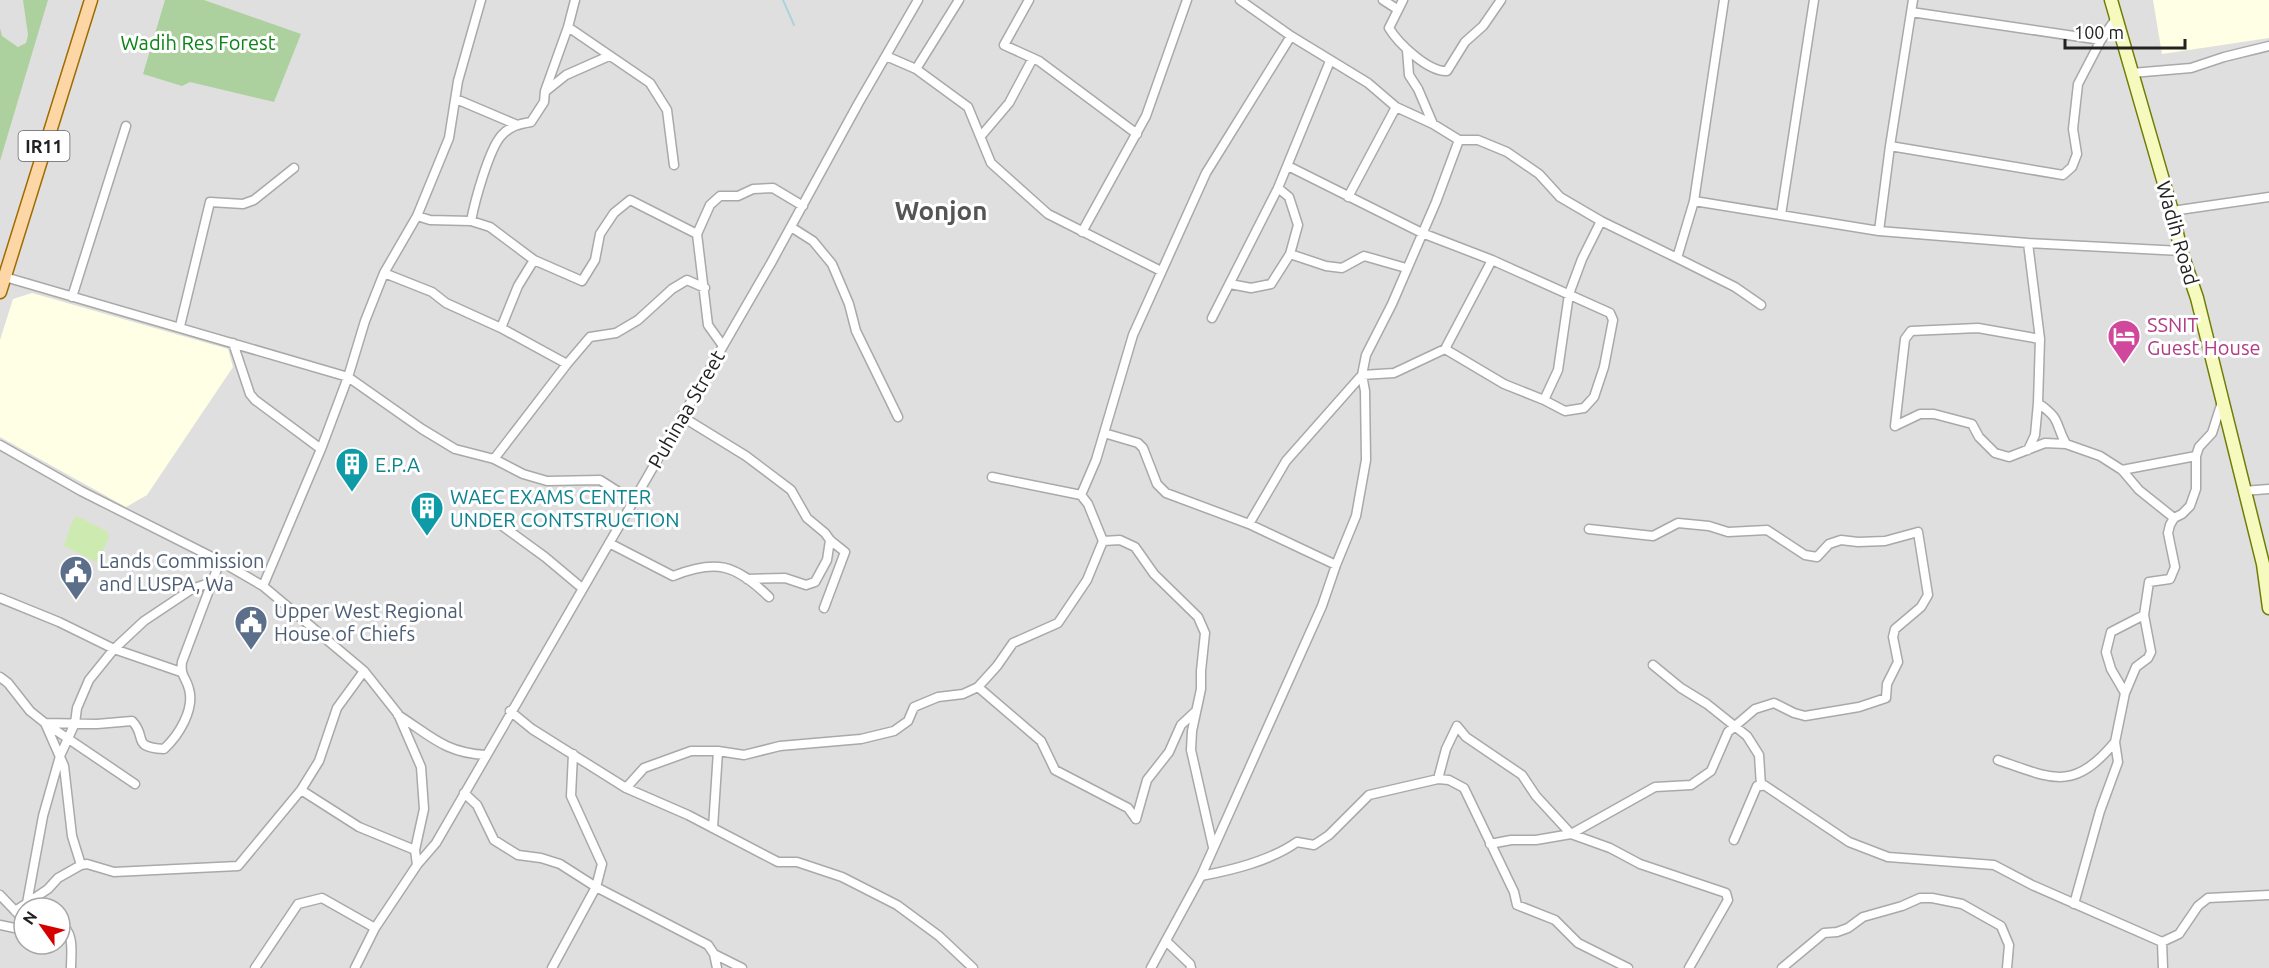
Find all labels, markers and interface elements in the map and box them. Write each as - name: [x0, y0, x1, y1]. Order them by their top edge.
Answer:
- scale bar: [2065, 12, 2185, 50]
- text: 100 m: [2074, 22, 2124, 42]
- park label: Wadih Res Forest: [121, 31, 276, 54]
- road number: IR11: [18, 131, 70, 161]
- street label: Wadih Road: [2152, 178, 2204, 288]
- district label: Wonjon: [895, 196, 987, 225]
- place label: SSNIT Guest House: [2147, 313, 2261, 359]
- hotel icon: SSNIT Guest House: [2106, 318, 2142, 365]
- street label: Puhinaa Street: [643, 346, 729, 472]
- building icon: E.P.A: [334, 446, 370, 493]
- place label: E.P.A: [375, 453, 420, 476]
- place label: WAEC EXAMS CENTER UNDER CONTSTRUCTION: [450, 485, 680, 531]
- building icon: WAEC EXAMS CENTER UNDER CONTSTRUCTION: [409, 490, 445, 537]
- place label: Lands Commission and LUSPA, Wa: [99, 549, 265, 595]
- public building icon: Lands Commission and LUSPA, Wa: [58, 554, 94, 601]
- place label: Upper West Regional House of Chiefs: [274, 599, 463, 645]
- public building icon: Upper West Regional House of Chiefs: [233, 604, 269, 651]
- north arrow: [12, 896, 72, 956]
- text: N: [19, 908, 40, 928]

